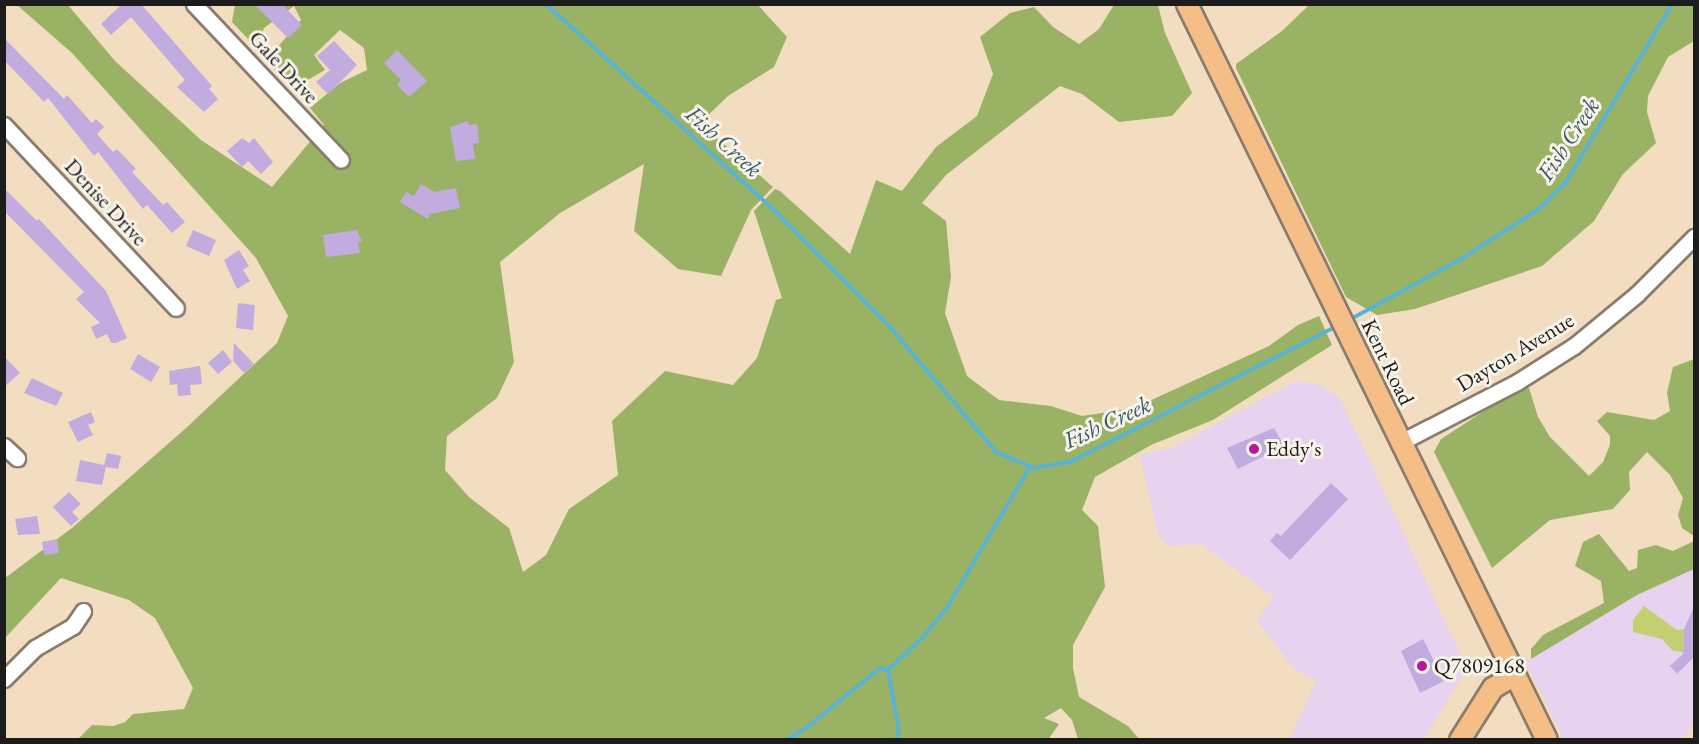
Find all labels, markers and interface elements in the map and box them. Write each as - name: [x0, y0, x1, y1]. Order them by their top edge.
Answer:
- street label: Gale Drive: [244, 25, 324, 109]
- water label: Fish Creek: [1531, 92, 1605, 186]
- water label: Fish Creek: [680, 99, 768, 183]
- street label: Denise Drive: [59, 153, 153, 251]
- street label: Dayton Avenue: [1452, 307, 1578, 397]
- street label: Kent Road: [1356, 315, 1420, 409]
- water label: Fish Creek: [1059, 389, 1155, 455]
- place label: Eddy's: [1266, 436, 1321, 462]
- marker: Eddy's: [1247, 442, 1261, 456]
- place label: Q7809168: [1434, 653, 1525, 679]
- marker: Q7809168: [1415, 659, 1429, 673]

